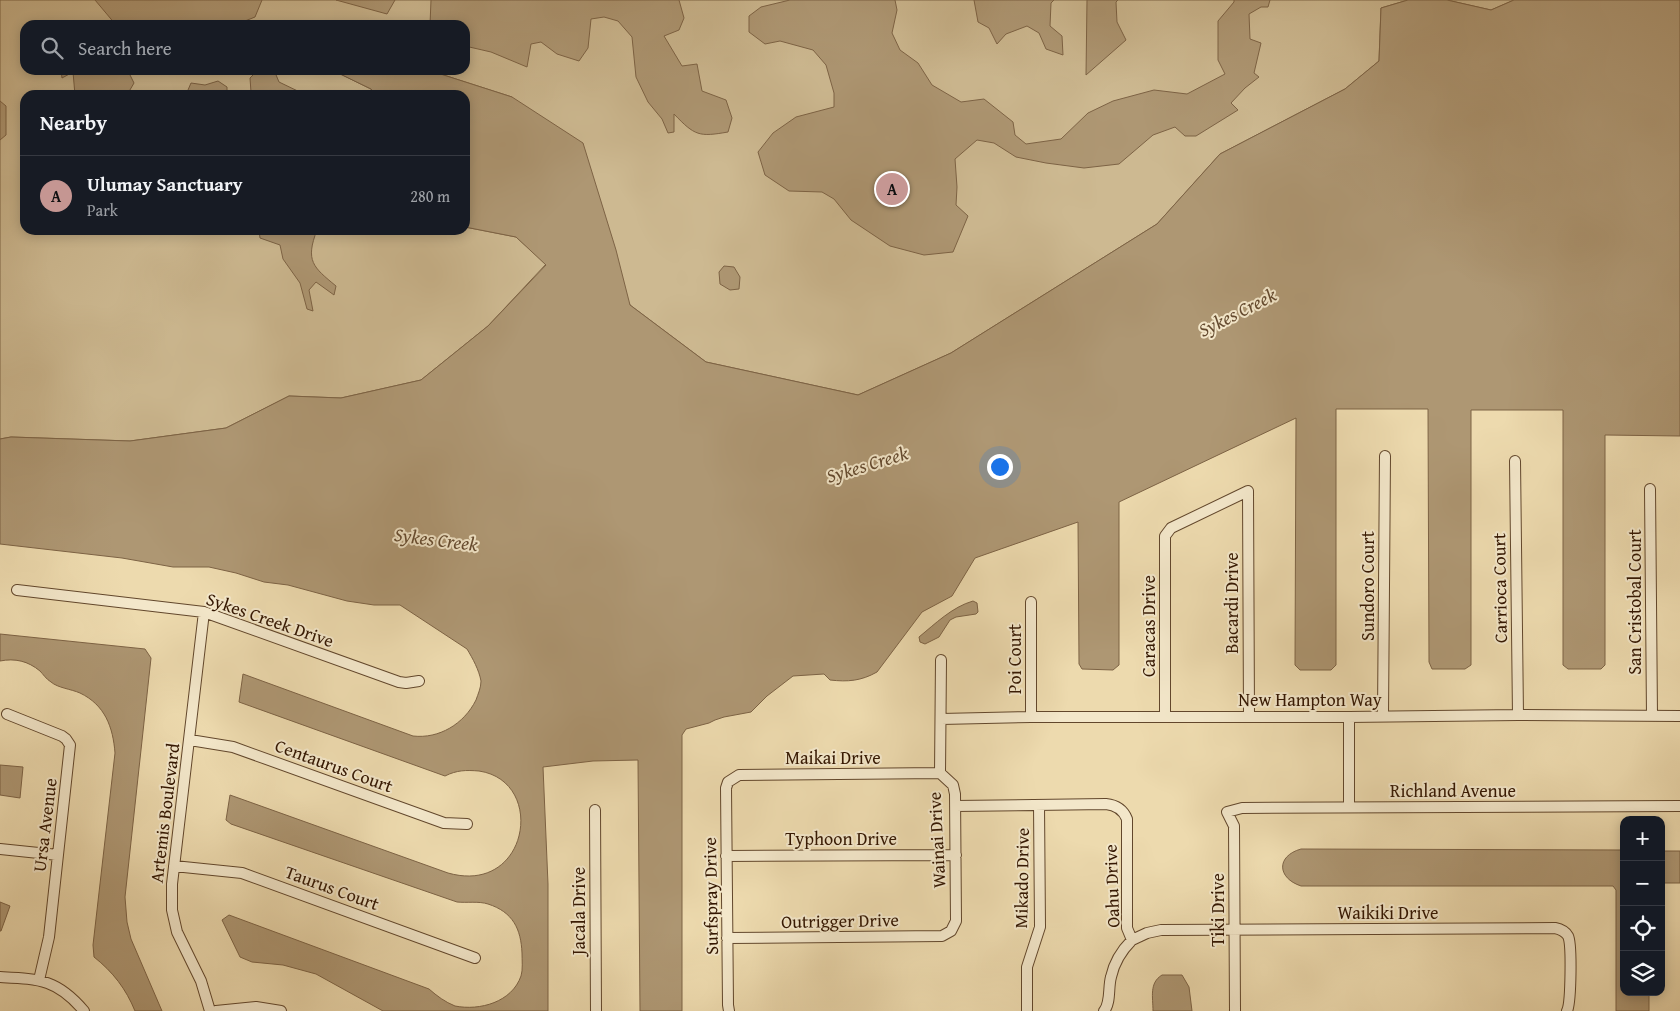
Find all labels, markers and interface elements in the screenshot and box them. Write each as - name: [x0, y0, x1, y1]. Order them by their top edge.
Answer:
- search box: [20, 20, 470, 75]
- icon: search: [38, 34, 66, 62]
- text: Search here: [78, 34, 172, 62]
- text: Nearby: [40, 107, 107, 138]
- text: Ulumay Sanctuary: [87, 170, 243, 198]
- pin: A: [876, 170, 908, 208]
- text: A: [51, 184, 61, 208]
- text: 280 m: [410, 184, 450, 208]
- text: Park: [87, 198, 118, 222]
- water label: Sykes Creek: [1193, 280, 1281, 344]
- water label: Sykes Creek: [823, 438, 912, 490]
- your location: [987, 454, 1013, 480]
- water label: Sykes Creek: [393, 520, 480, 558]
- street label: San Cristobal Court: [1621, 529, 1648, 675]
- street label: Sundoro Court: [1354, 530, 1381, 641]
- street label: Carrioca Court: [1485, 532, 1514, 643]
- street label: Bacardi Drive: [1218, 552, 1245, 654]
- street label: Caracas Drive: [1135, 575, 1162, 677]
- street label: Sykes Creek Drive: [203, 585, 338, 654]
- street label: Poi Court: [1001, 623, 1028, 694]
- street label: New Hampton Way: [1238, 686, 1382, 713]
- street label: Centaurus Court: [271, 732, 398, 800]
- street label: Artemis Boulevard: [143, 741, 187, 884]
- street label: Maikai Drive: [785, 744, 881, 771]
- street label: Ursa Avenue: [25, 777, 64, 873]
- street label: Richland Avenue: [1390, 777, 1516, 804]
- street label: Wainai Drive: [921, 791, 952, 889]
- map controls: [1620, 816, 1665, 996]
- button: +: [1620, 816, 1665, 861]
- street label: Typhoon Drive: [785, 825, 897, 852]
- street label: Mikado Drive: [1007, 827, 1036, 929]
- street label: Surfspray Drive: [696, 837, 725, 955]
- street label: Oahu Drive: [1097, 844, 1126, 928]
- street label: Taurus Court: [281, 858, 384, 917]
- button: −: [1620, 861, 1665, 906]
- street label: Jacala Drive: [565, 867, 592, 957]
- street label: Tiki Drive: [1204, 873, 1231, 947]
- street label: Waikiki Drive: [1338, 899, 1438, 926]
- street label: Outrigger Drive: [781, 906, 899, 935]
- button: locate: [1620, 906, 1665, 951]
- button: layers: [1620, 951, 1665, 996]

